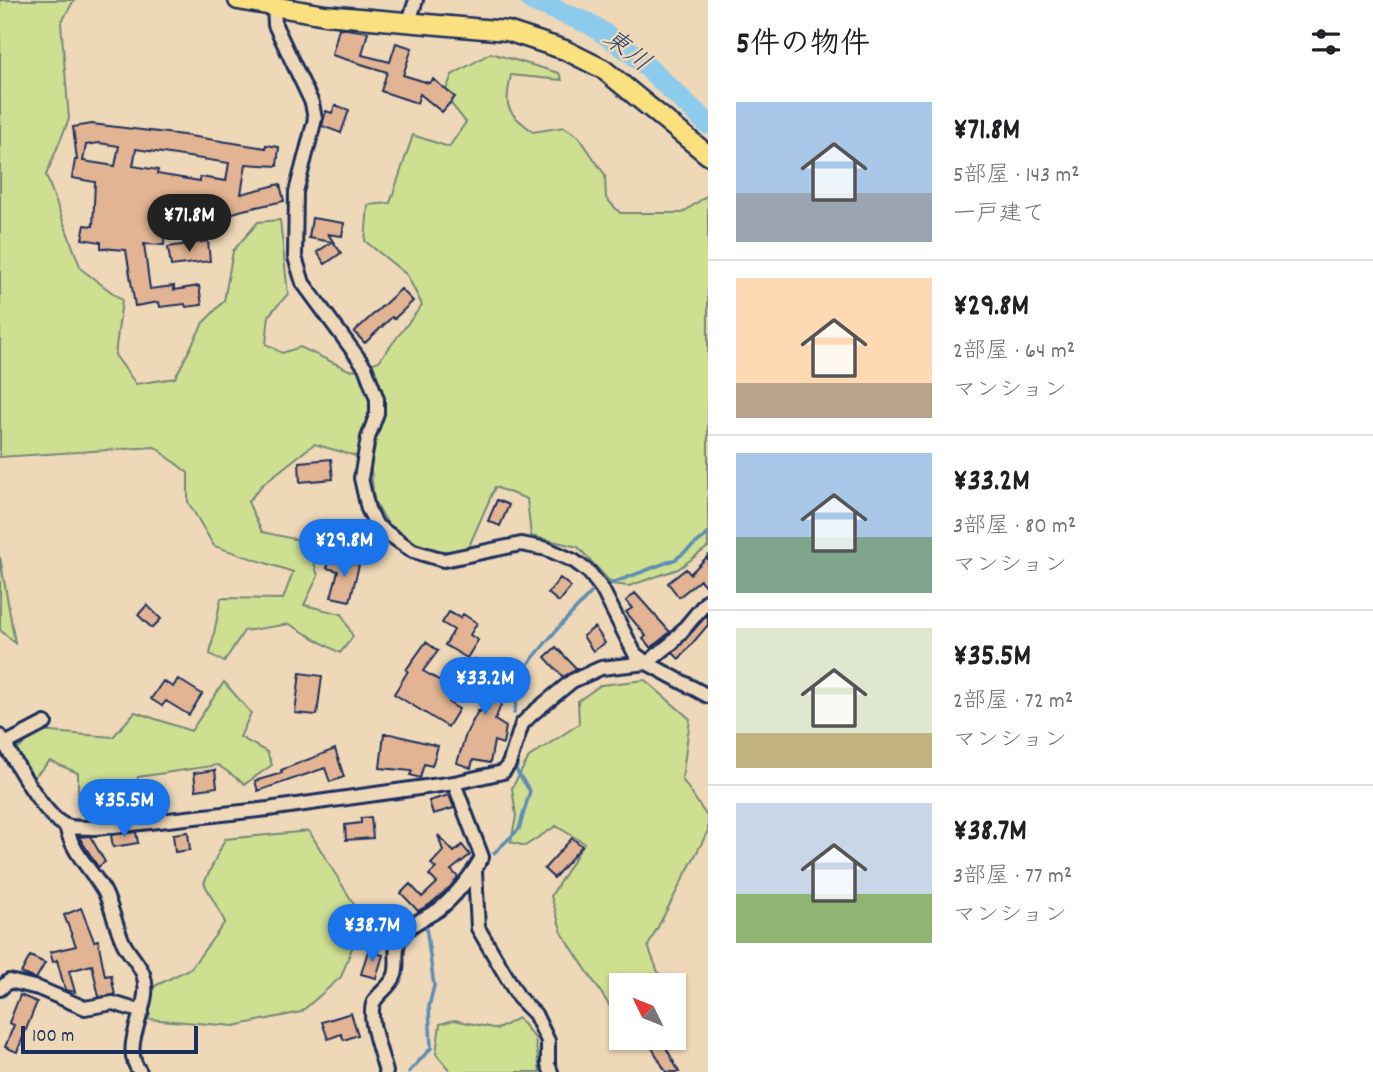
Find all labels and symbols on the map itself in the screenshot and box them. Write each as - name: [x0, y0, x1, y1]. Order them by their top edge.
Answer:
- water label: 東川: [594, 21, 658, 83]
- pin: ¥71.8M: [132, 194, 246, 254]
- pin: ¥29.8M: [287, 520, 401, 579]
- pin: ¥33.2M: [428, 658, 542, 717]
- pin: ¥35.5M: [67, 780, 181, 839]
- pin: ¥38.7M: [315, 904, 429, 964]
- north arrow: [609, 973, 686, 1050]
- scale bar: [21, 1023, 198, 1055]

